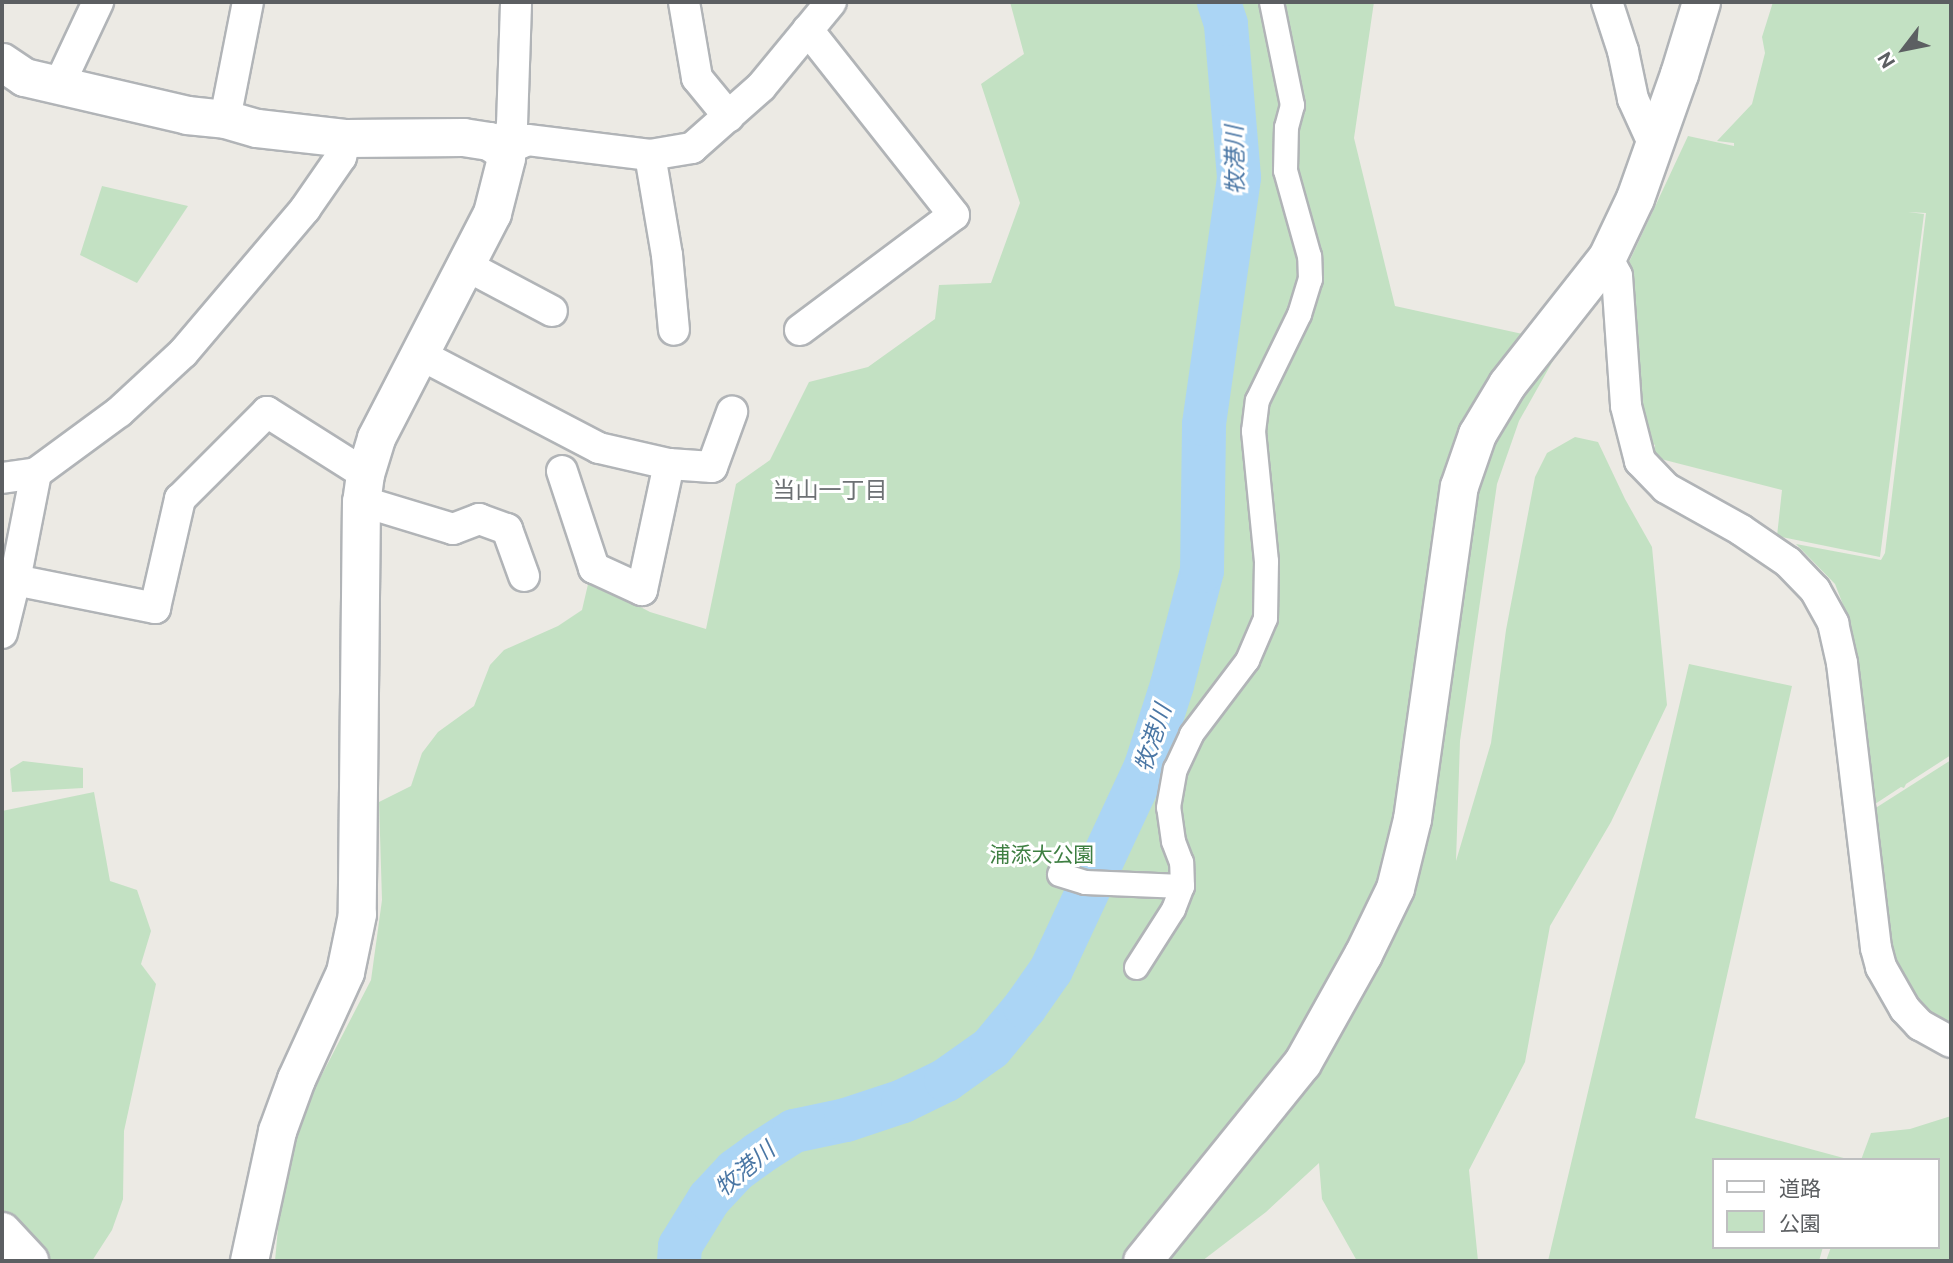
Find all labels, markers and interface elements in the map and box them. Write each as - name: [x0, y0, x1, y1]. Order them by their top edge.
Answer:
- north arrow: [1869, 14, 1939, 84]
- text: N: [1873, 48, 1899, 72]
- water label: 牧港川: [1221, 125, 1249, 195]
- district label: 当山一丁目: [773, 476, 887, 504]
- water label: 牧港川: [1129, 701, 1177, 775]
- park label: 浦添大公園: [990, 842, 1094, 868]
- water label: 牧港川: [710, 1136, 780, 1202]
- legend: [1712, 1158, 1939, 1249]
- text: 道路: [1779, 1176, 1821, 1201]
- text: 公園: [1779, 1211, 1821, 1236]

